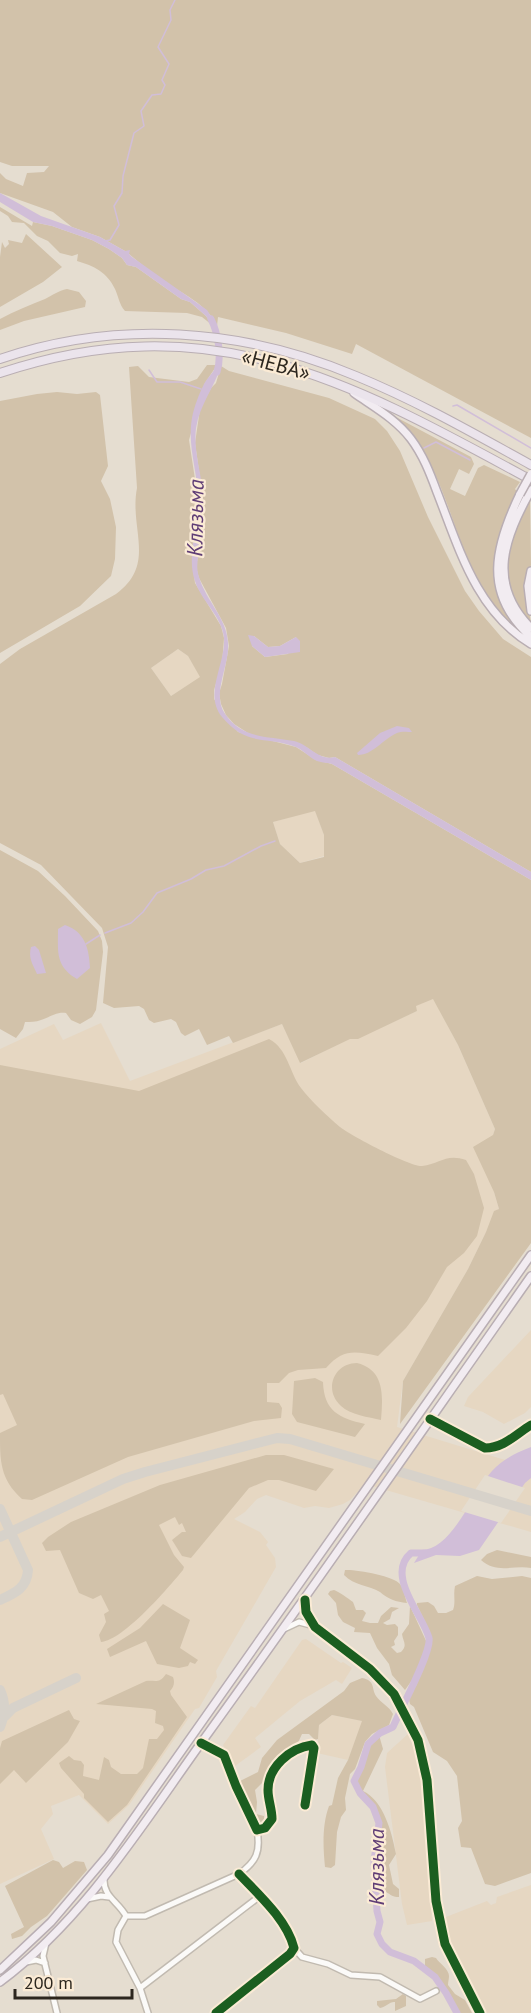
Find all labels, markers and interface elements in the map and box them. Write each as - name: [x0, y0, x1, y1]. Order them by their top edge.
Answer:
- street label: «НЕВА»: [239, 342, 313, 386]
- water label: Клязьма: [180, 479, 210, 557]
- water label: Клязьма: [362, 1828, 390, 1906]
- scale bar: [15, 1962, 132, 2000]
- text: 200 m: [24, 1971, 73, 1994]

